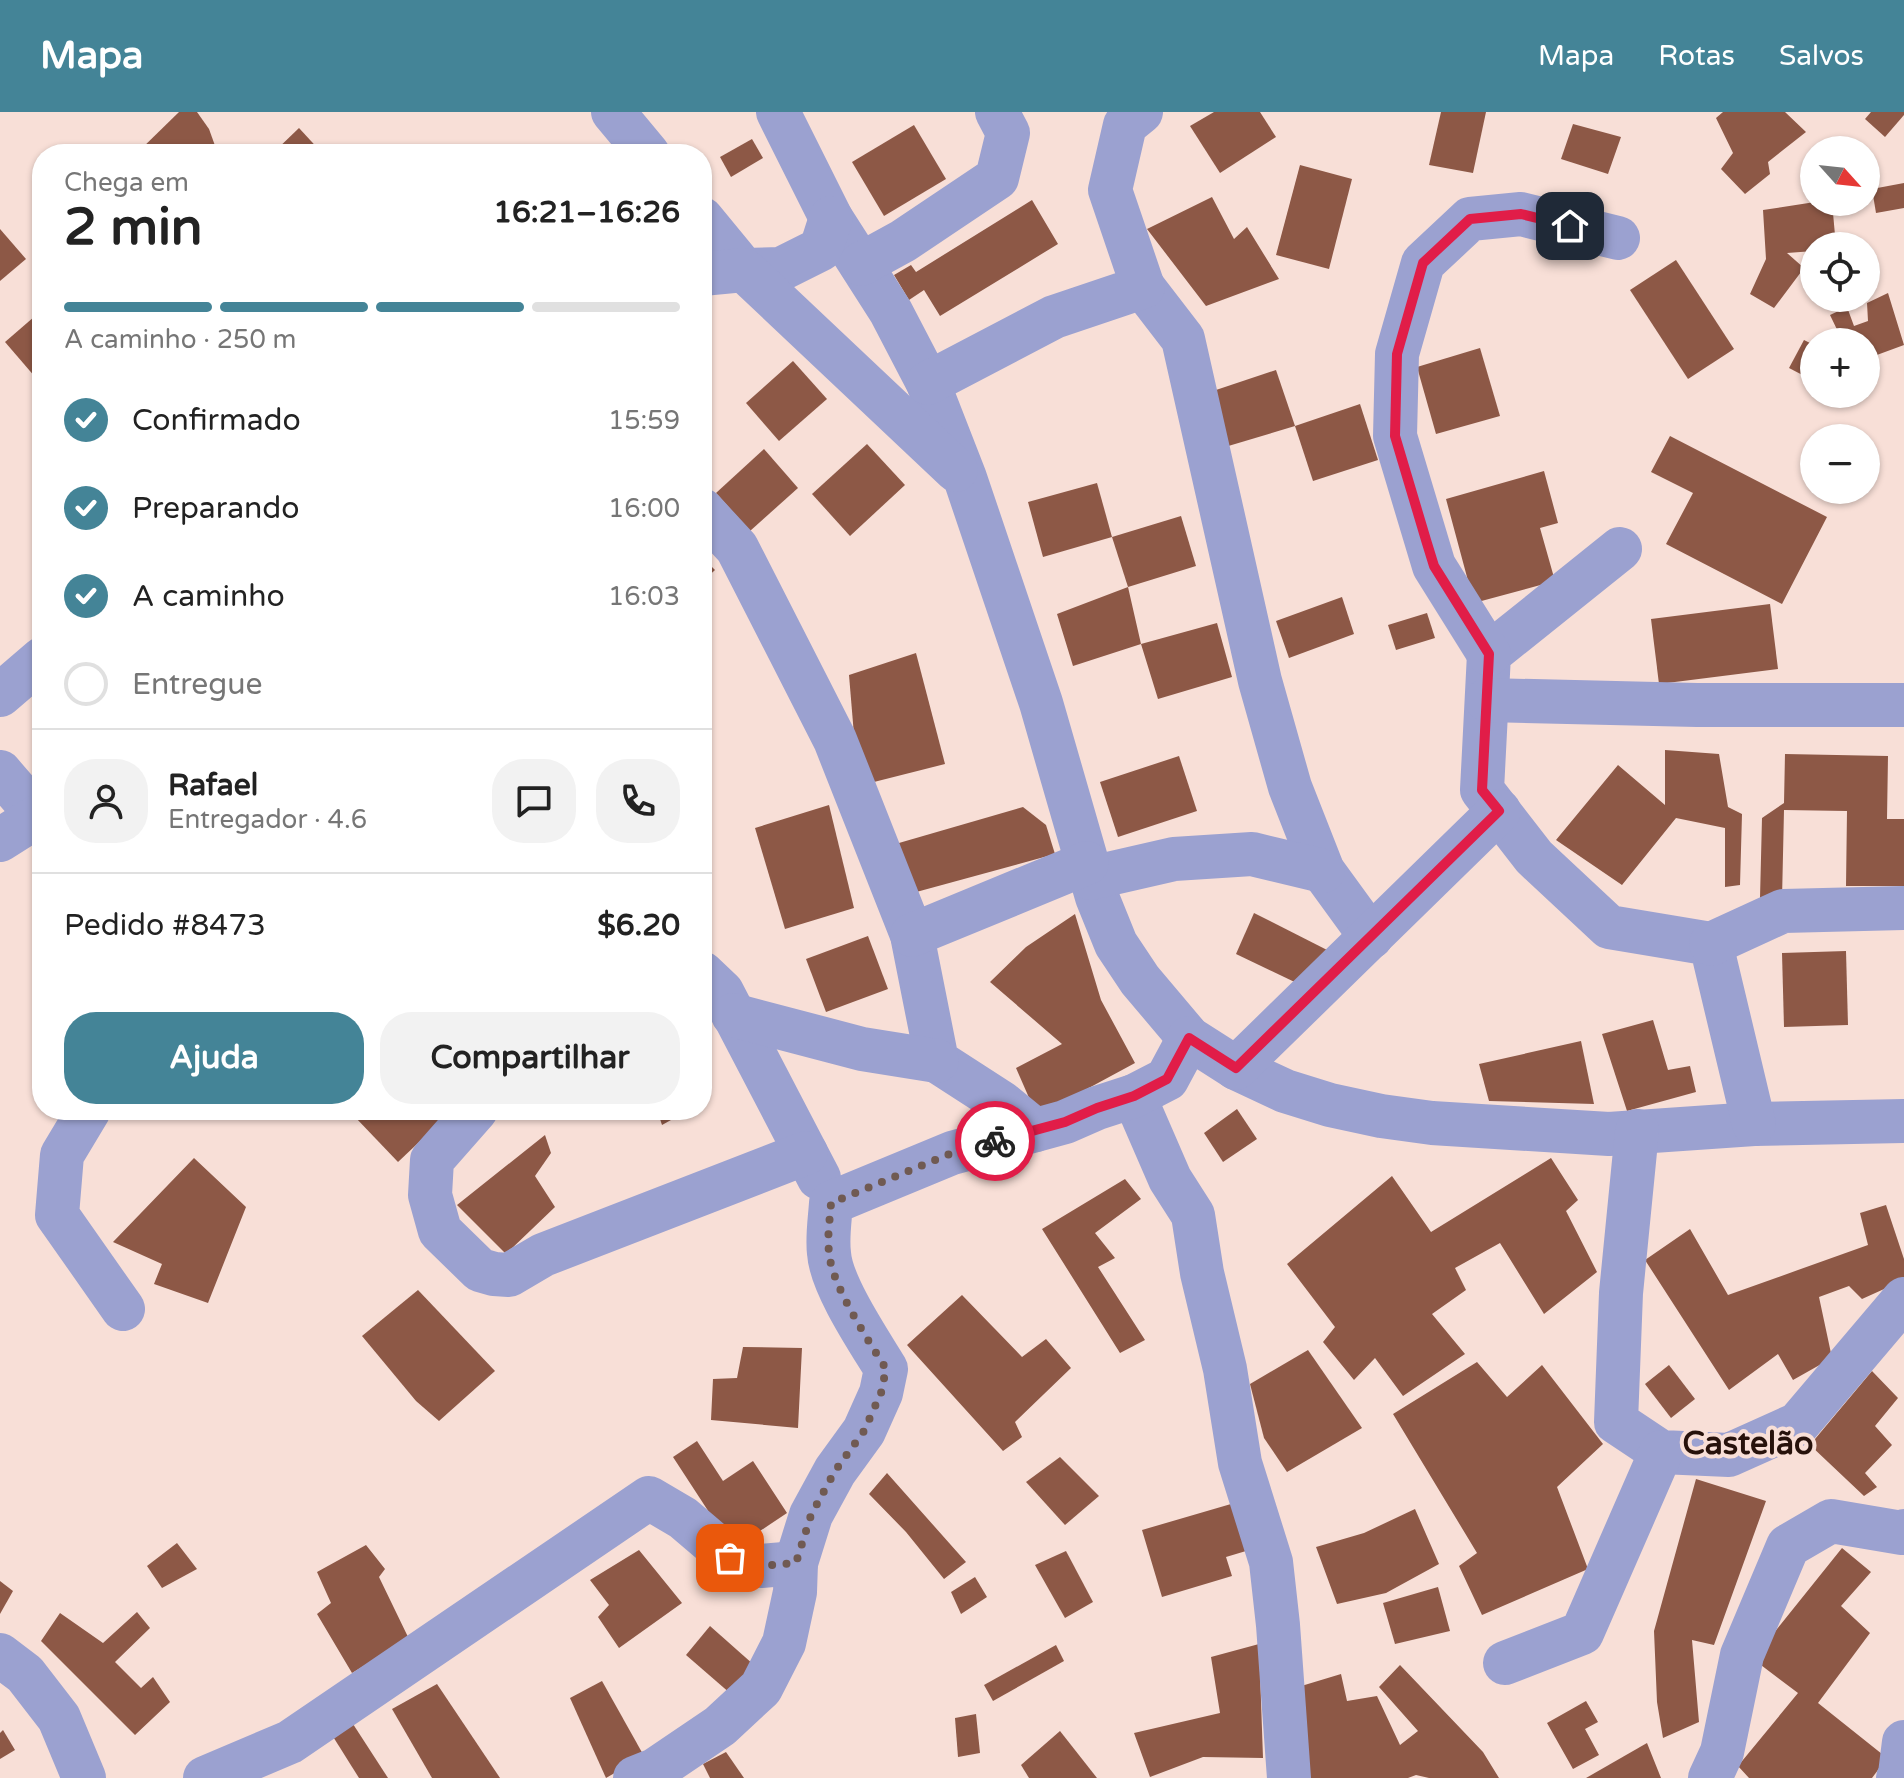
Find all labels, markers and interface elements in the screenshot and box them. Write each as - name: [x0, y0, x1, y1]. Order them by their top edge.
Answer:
- text: Mapa: [40, 33, 143, 79]
- text: Mapa: [1538, 39, 1614, 73]
- text: Rotas: [1658, 39, 1735, 73]
- text: Salvos: [1779, 39, 1864, 73]
- north arrow: [1800, 136, 1880, 216]
- map controls: [1800, 136, 1880, 504]
- text: Chega em: [64, 167, 189, 198]
- pin: [1536, 192, 1604, 260]
- text: 16:21–16:26: [493, 194, 680, 231]
- text: 2 min: [64, 196, 203, 259]
- icon: home: [1548, 204, 1592, 248]
- button: locate: [1800, 232, 1880, 312]
- text: A caminho · 250 m: [64, 324, 296, 355]
- button: +: [1800, 328, 1880, 408]
- icon: check: [64, 398, 108, 442]
- text: Confirmado: [132, 402, 301, 439]
- text: 15:59: [608, 405, 680, 436]
- button: −: [1800, 424, 1880, 504]
- icon: check: [64, 486, 108, 530]
- text: Preparando: [132, 490, 300, 527]
- text: 16:00: [608, 493, 680, 524]
- icon: check: [64, 574, 108, 618]
- text: A caminho: [132, 578, 285, 615]
- text: 16:03: [608, 581, 680, 612]
- text: Entregue: [132, 666, 263, 703]
- button: person: [64, 759, 148, 843]
- button: chat: [492, 759, 576, 843]
- button: phone: [596, 759, 680, 843]
- text: Rafael: [168, 767, 258, 804]
- text: Entregador · 4.6: [168, 804, 367, 835]
- text: Pedido #8473: [64, 907, 266, 944]
- text: $6.20: [597, 907, 680, 944]
- button: Ajuda: [64, 1012, 364, 1104]
- button: Compartilhar: [380, 1012, 680, 1104]
- courier: [955, 1101, 1035, 1181]
- icon: bike: [973, 1119, 1017, 1163]
- district label: Castelão: [1683, 1425, 1813, 1463]
- pin: [696, 1524, 764, 1592]
- icon: bag: [708, 1536, 752, 1580]

